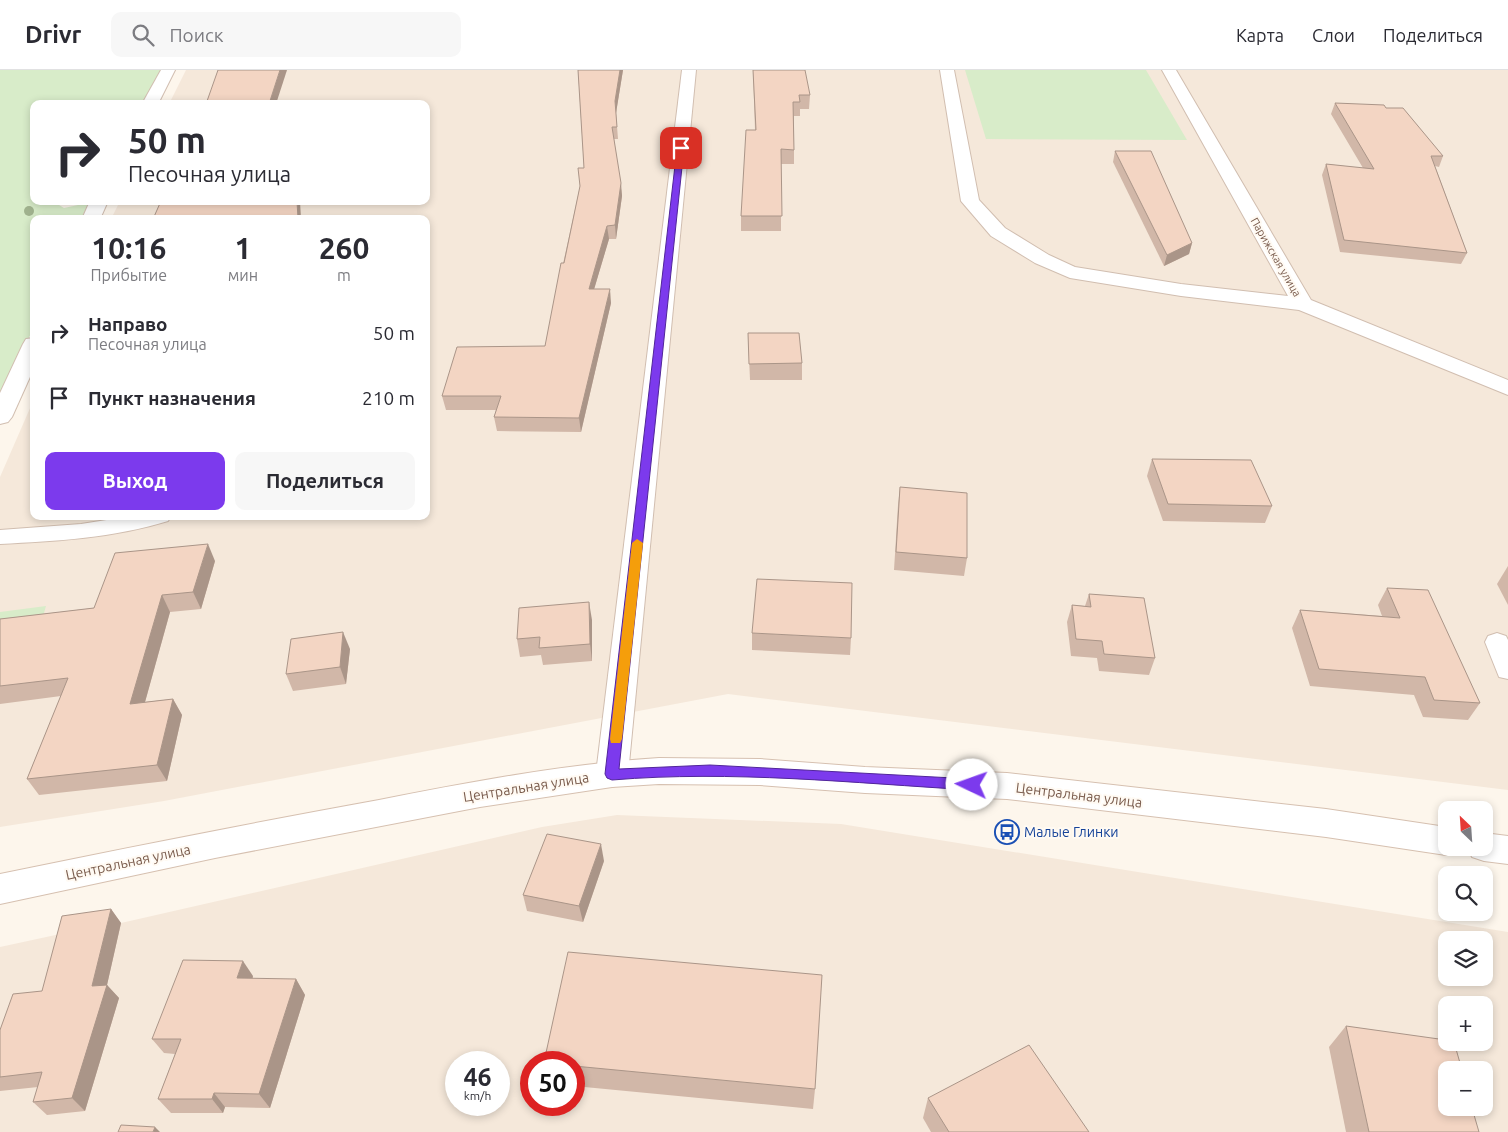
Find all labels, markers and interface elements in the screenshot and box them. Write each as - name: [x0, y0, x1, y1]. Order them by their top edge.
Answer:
- search box: [111, 12, 461, 57]
- text: Drivr: [25, 21, 81, 48]
- icon: search: [129, 21, 157, 49]
- text: Поиск: [169, 24, 224, 46]
- text: Карта: [1236, 25, 1284, 45]
- text: Слои: [1312, 25, 1355, 45]
- text: Поделиться: [1383, 25, 1483, 45]
- icon: right: [45, 120, 110, 185]
- text: 50 m: [128, 120, 206, 160]
- pin: [660, 127, 702, 169]
- icon: arrive: [667, 134, 695, 162]
- text: Песочная улица: [128, 161, 291, 186]
- street label: Парижская улица: [1249, 215, 1303, 299]
- text: 10:16: [91, 231, 166, 265]
- text: 1: [234, 231, 251, 265]
- text: 260: [319, 231, 369, 265]
- text: Прибытие: [91, 266, 167, 284]
- text: мин: [228, 266, 258, 284]
- text: m: [337, 266, 351, 284]
- text: Направо: [88, 313, 168, 335]
- icon: right: [45, 319, 73, 347]
- text: 50 m: [373, 322, 415, 344]
- text: Песочная улица: [88, 335, 207, 353]
- icon: arrive: [45, 384, 73, 412]
- text: Пункт назначения: [88, 387, 256, 409]
- text: 210 m: [362, 387, 415, 409]
- button: Выход: [45, 452, 225, 510]
- button: Поделиться: [235, 452, 415, 510]
- position arrow: [945, 758, 997, 810]
- street label: Центральная улица: [462, 769, 590, 805]
- street label: Центральная улица: [1015, 779, 1143, 811]
- north arrow: [1438, 801, 1492, 856]
- map controls: [1438, 801, 1493, 1116]
- bus stop icon: Малые Глинки: [994, 819, 1020, 845]
- place label: Малые Глинки: [1024, 824, 1119, 840]
- street label: Центральная улица: [64, 841, 192, 883]
- button: search: [1438, 866, 1493, 921]
- button: layers: [1438, 931, 1493, 986]
- button: +: [1438, 996, 1493, 1051]
- speed limit sign: 50: [520, 1051, 585, 1116]
- button: −: [1438, 1061, 1493, 1116]
- text: 46: [463, 1063, 492, 1091]
- text: km/h: [464, 1089, 491, 1102]

